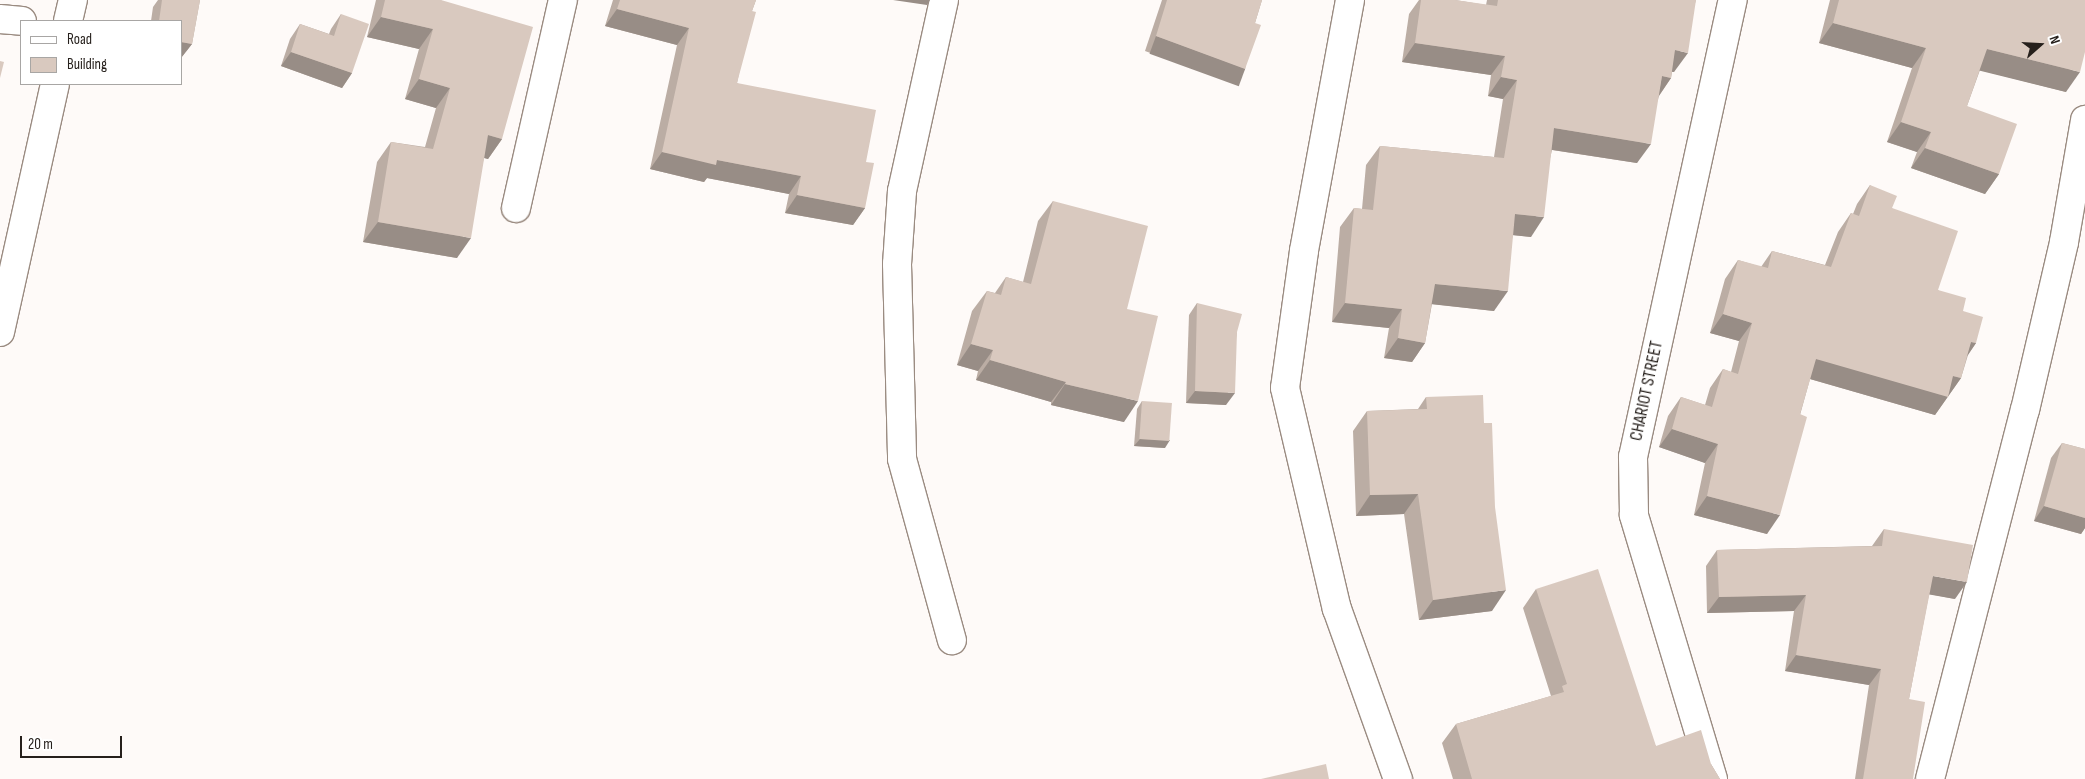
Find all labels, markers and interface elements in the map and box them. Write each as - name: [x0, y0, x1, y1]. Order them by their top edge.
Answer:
- legend: [20, 20, 182, 85]
- north arrow: [2015, 20, 2065, 70]
- text: Road: [67, 30, 92, 49]
- text: N: [2045, 34, 2064, 46]
- text: Building: [67, 55, 107, 74]
- street label: CHARIOT STREET: [1626, 339, 1668, 443]
- scale bar: [22, 726, 125, 758]
- text: 20 m: [28, 735, 53, 754]

